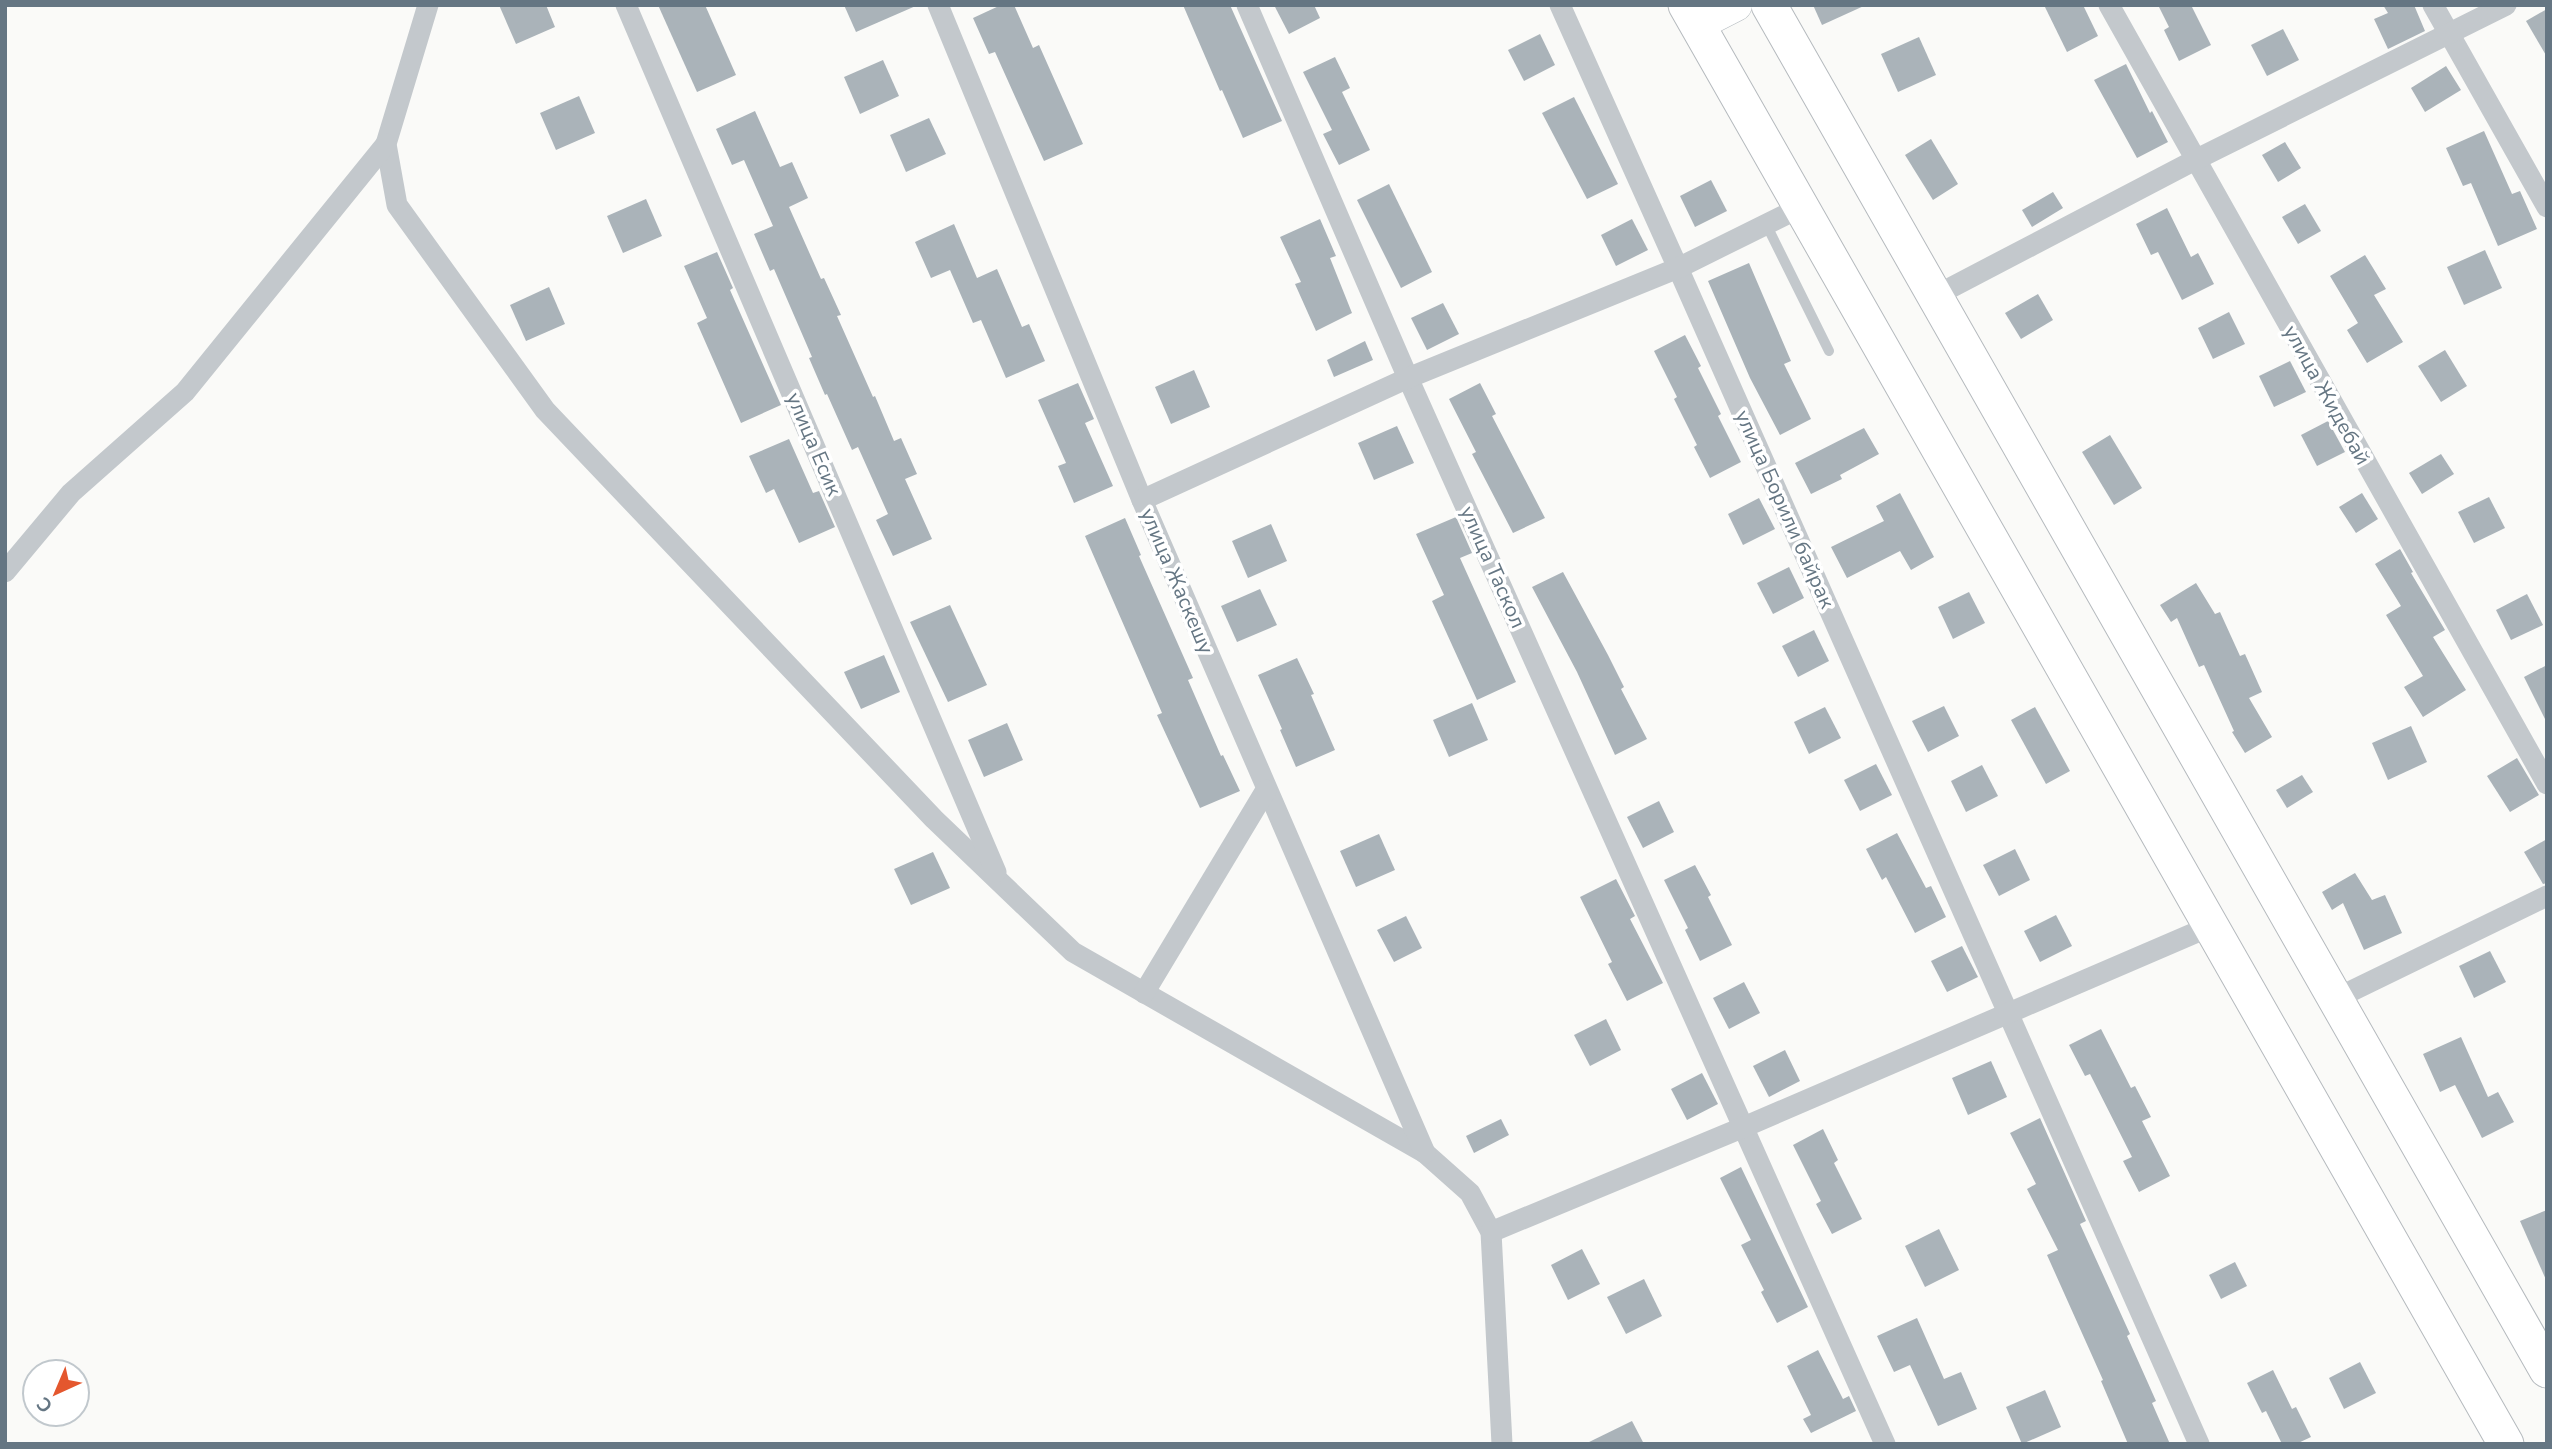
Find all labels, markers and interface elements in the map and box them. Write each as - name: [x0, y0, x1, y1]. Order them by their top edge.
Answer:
- street label: улица Жидебай: [2277, 320, 2377, 470]
- street label: улица Есик: [780, 388, 849, 501]
- street label: улица Борили байрак: [1729, 405, 1842, 614]
- street label: улица Таскол: [1454, 501, 1532, 633]
- street label: улица Жаскешу: [1134, 504, 1220, 658]
- north arrow: [21, 1358, 91, 1428]
- text: С: [31, 1391, 59, 1418]

